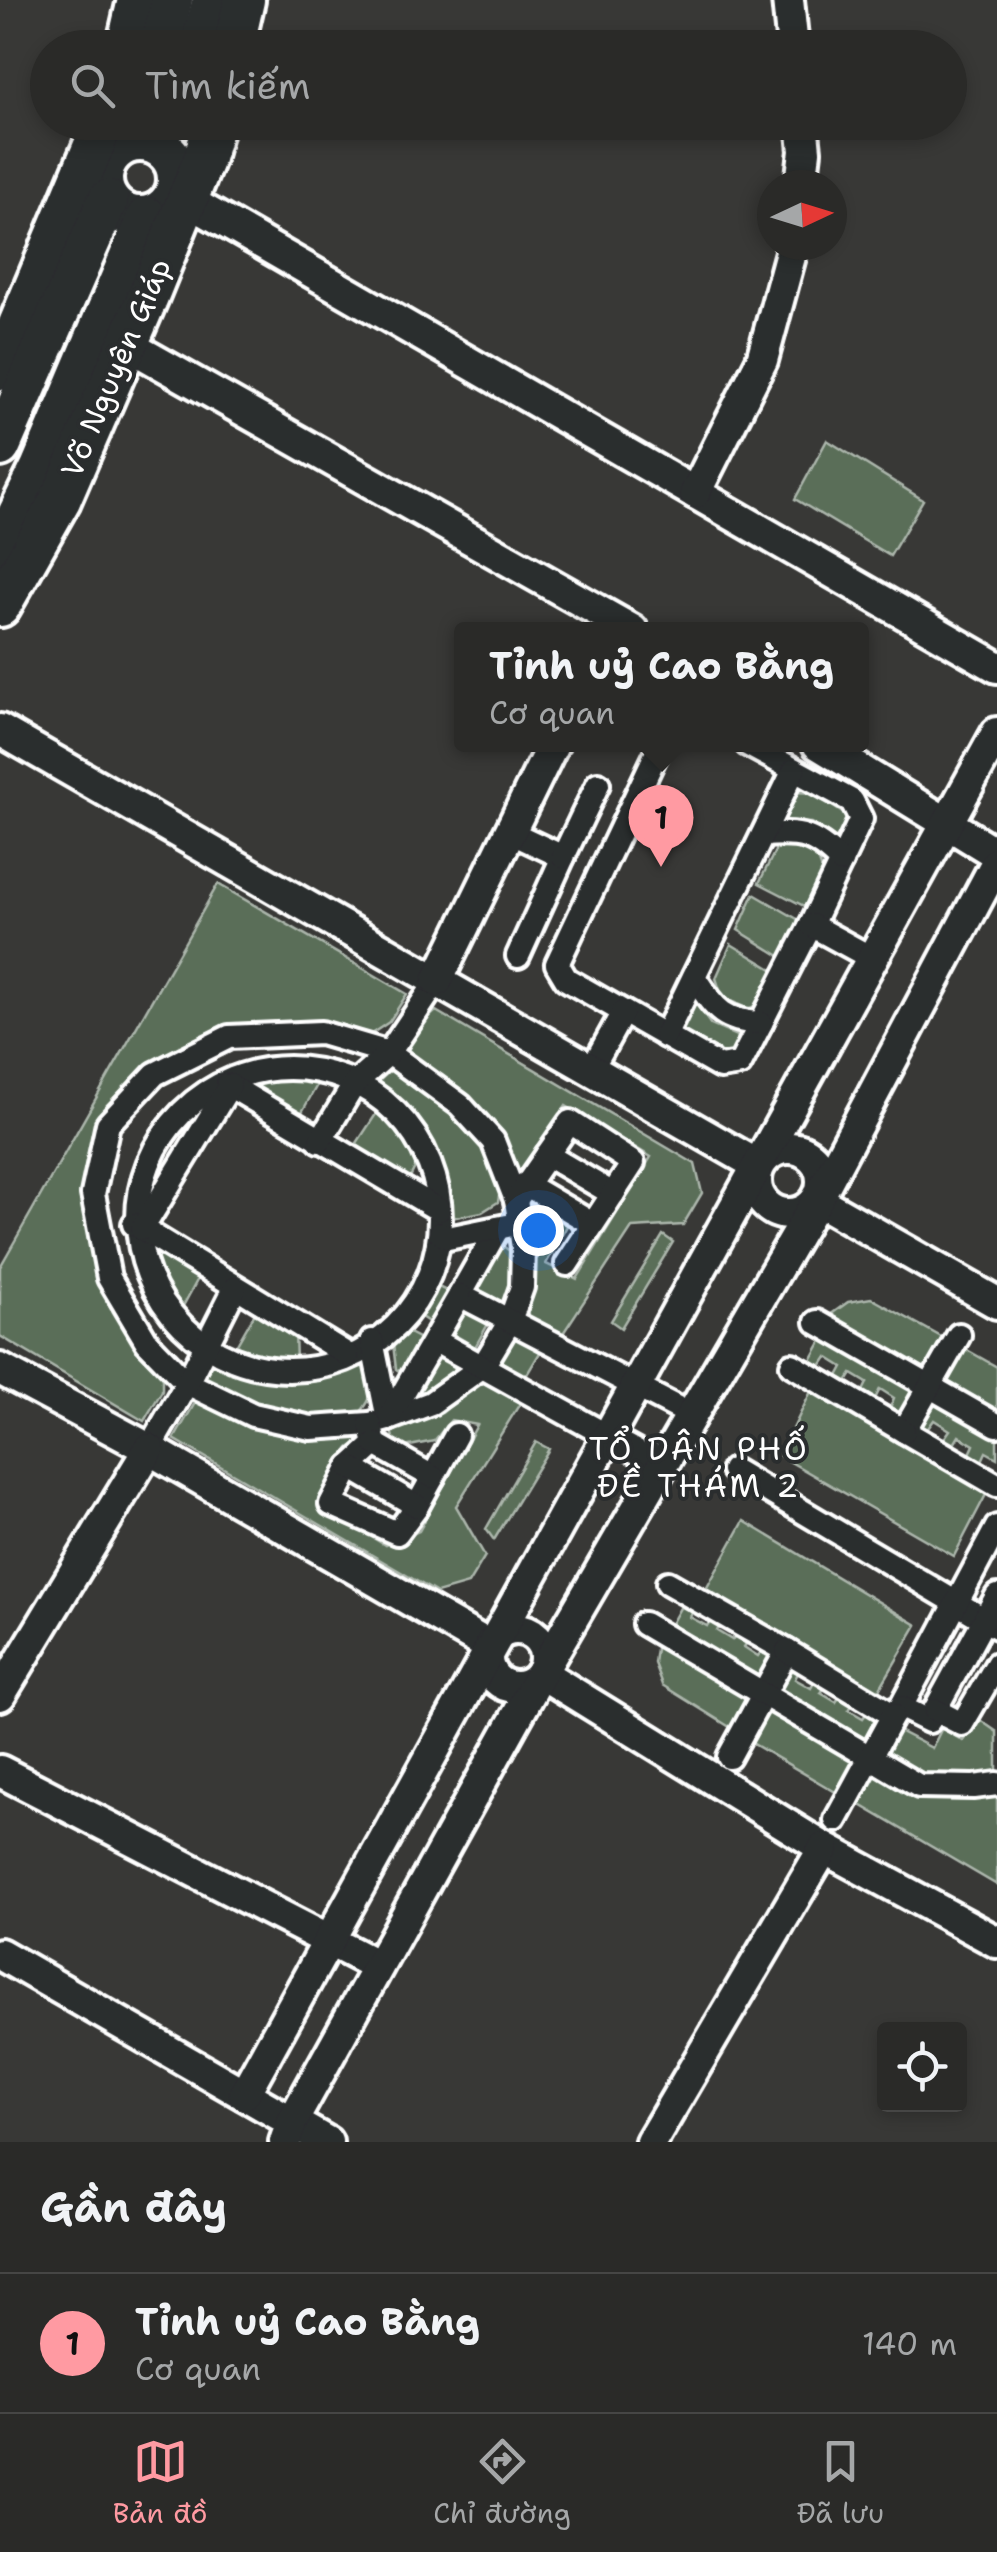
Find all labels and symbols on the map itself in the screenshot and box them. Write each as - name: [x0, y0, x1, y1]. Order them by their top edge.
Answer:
- north arrow: [757, 170, 847, 260]
- street label: Võ Nguyên Giáp: [51, 252, 180, 484]
- pin: 1: [628, 784, 694, 867]
- your location: [513, 1205, 564, 1256]
- district label: TỔ DÂN PHỐ ĐỀ THÁM 2: [589, 1425, 809, 1507]

